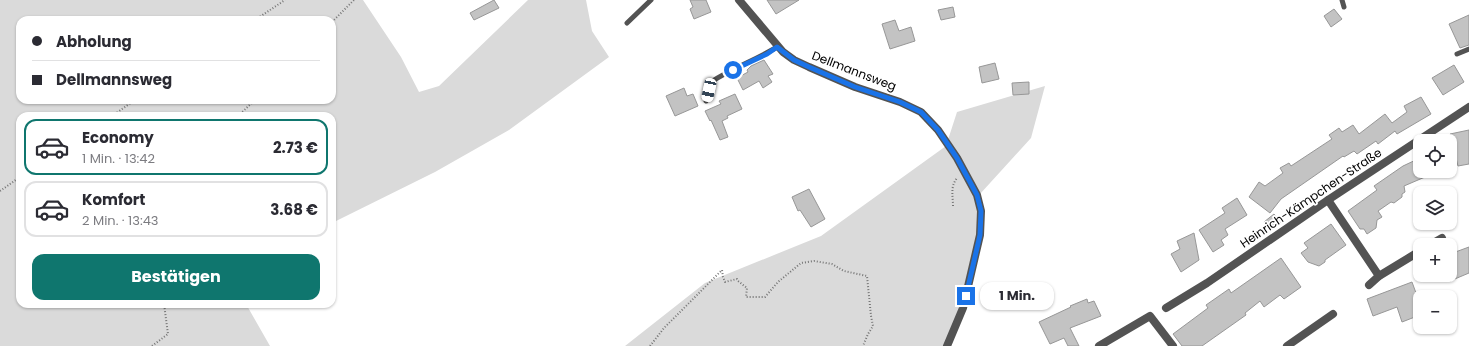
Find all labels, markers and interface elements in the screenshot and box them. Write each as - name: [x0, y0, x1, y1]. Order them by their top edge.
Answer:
- text: Abholung: [56, 31, 132, 52]
- street label: Dellmannsweg: [809, 47, 899, 94]
- route start: [724, 61, 742, 79]
- text: Dellmannsweg: [56, 69, 172, 90]
- car: [701, 77, 717, 103]
- text: Economy: [82, 127, 154, 148]
- icon: car: [34, 129, 70, 165]
- map controls: [1413, 134, 1457, 334]
- button: locate: [1413, 134, 1457, 178]
- text: 2.73 €: [273, 137, 318, 158]
- street label: Heinrich-Kämpchen-Straße: [1237, 144, 1385, 251]
- text: 1 Min. · 13:42: [82, 149, 155, 168]
- button: layers: [1413, 186, 1457, 230]
- text: Komfort: [82, 189, 145, 210]
- icon: car: [34, 191, 70, 227]
- text: 3.68 €: [270, 199, 318, 220]
- text: 2 Min. · 13:43: [82, 211, 159, 230]
- button: +: [1413, 238, 1457, 282]
- button: Bestätigen: [32, 254, 320, 300]
- callout: 1 Min.: [980, 282, 1054, 310]
- text: 1 Min.: [999, 286, 1035, 305]
- route end: [957, 287, 975, 305]
- button: −: [1413, 290, 1457, 334]

